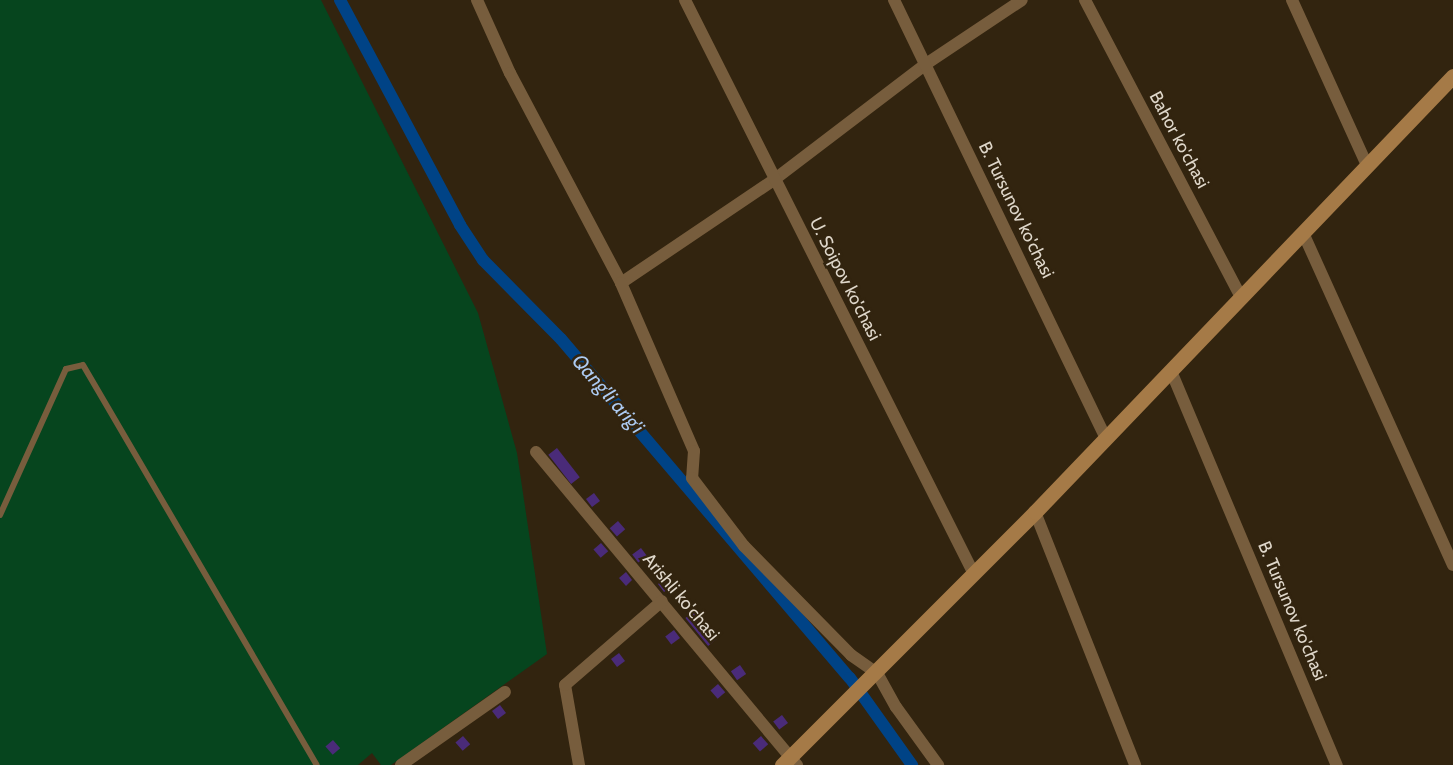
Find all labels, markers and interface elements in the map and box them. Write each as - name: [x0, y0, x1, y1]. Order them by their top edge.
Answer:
- street label: Bahor ko'chasi: [1144, 88, 1214, 192]
- street label: B. Tursunov ko'chasi: [974, 138, 1058, 282]
- street label: U. Soipov ko'chasi: [805, 214, 885, 344]
- water label: Qang'li arig'i: [567, 349, 649, 439]
- street label: B. Tursunov ko'chasi: [1253, 538, 1331, 684]
- street label: Arishli ko'chasi: [638, 549, 724, 645]

